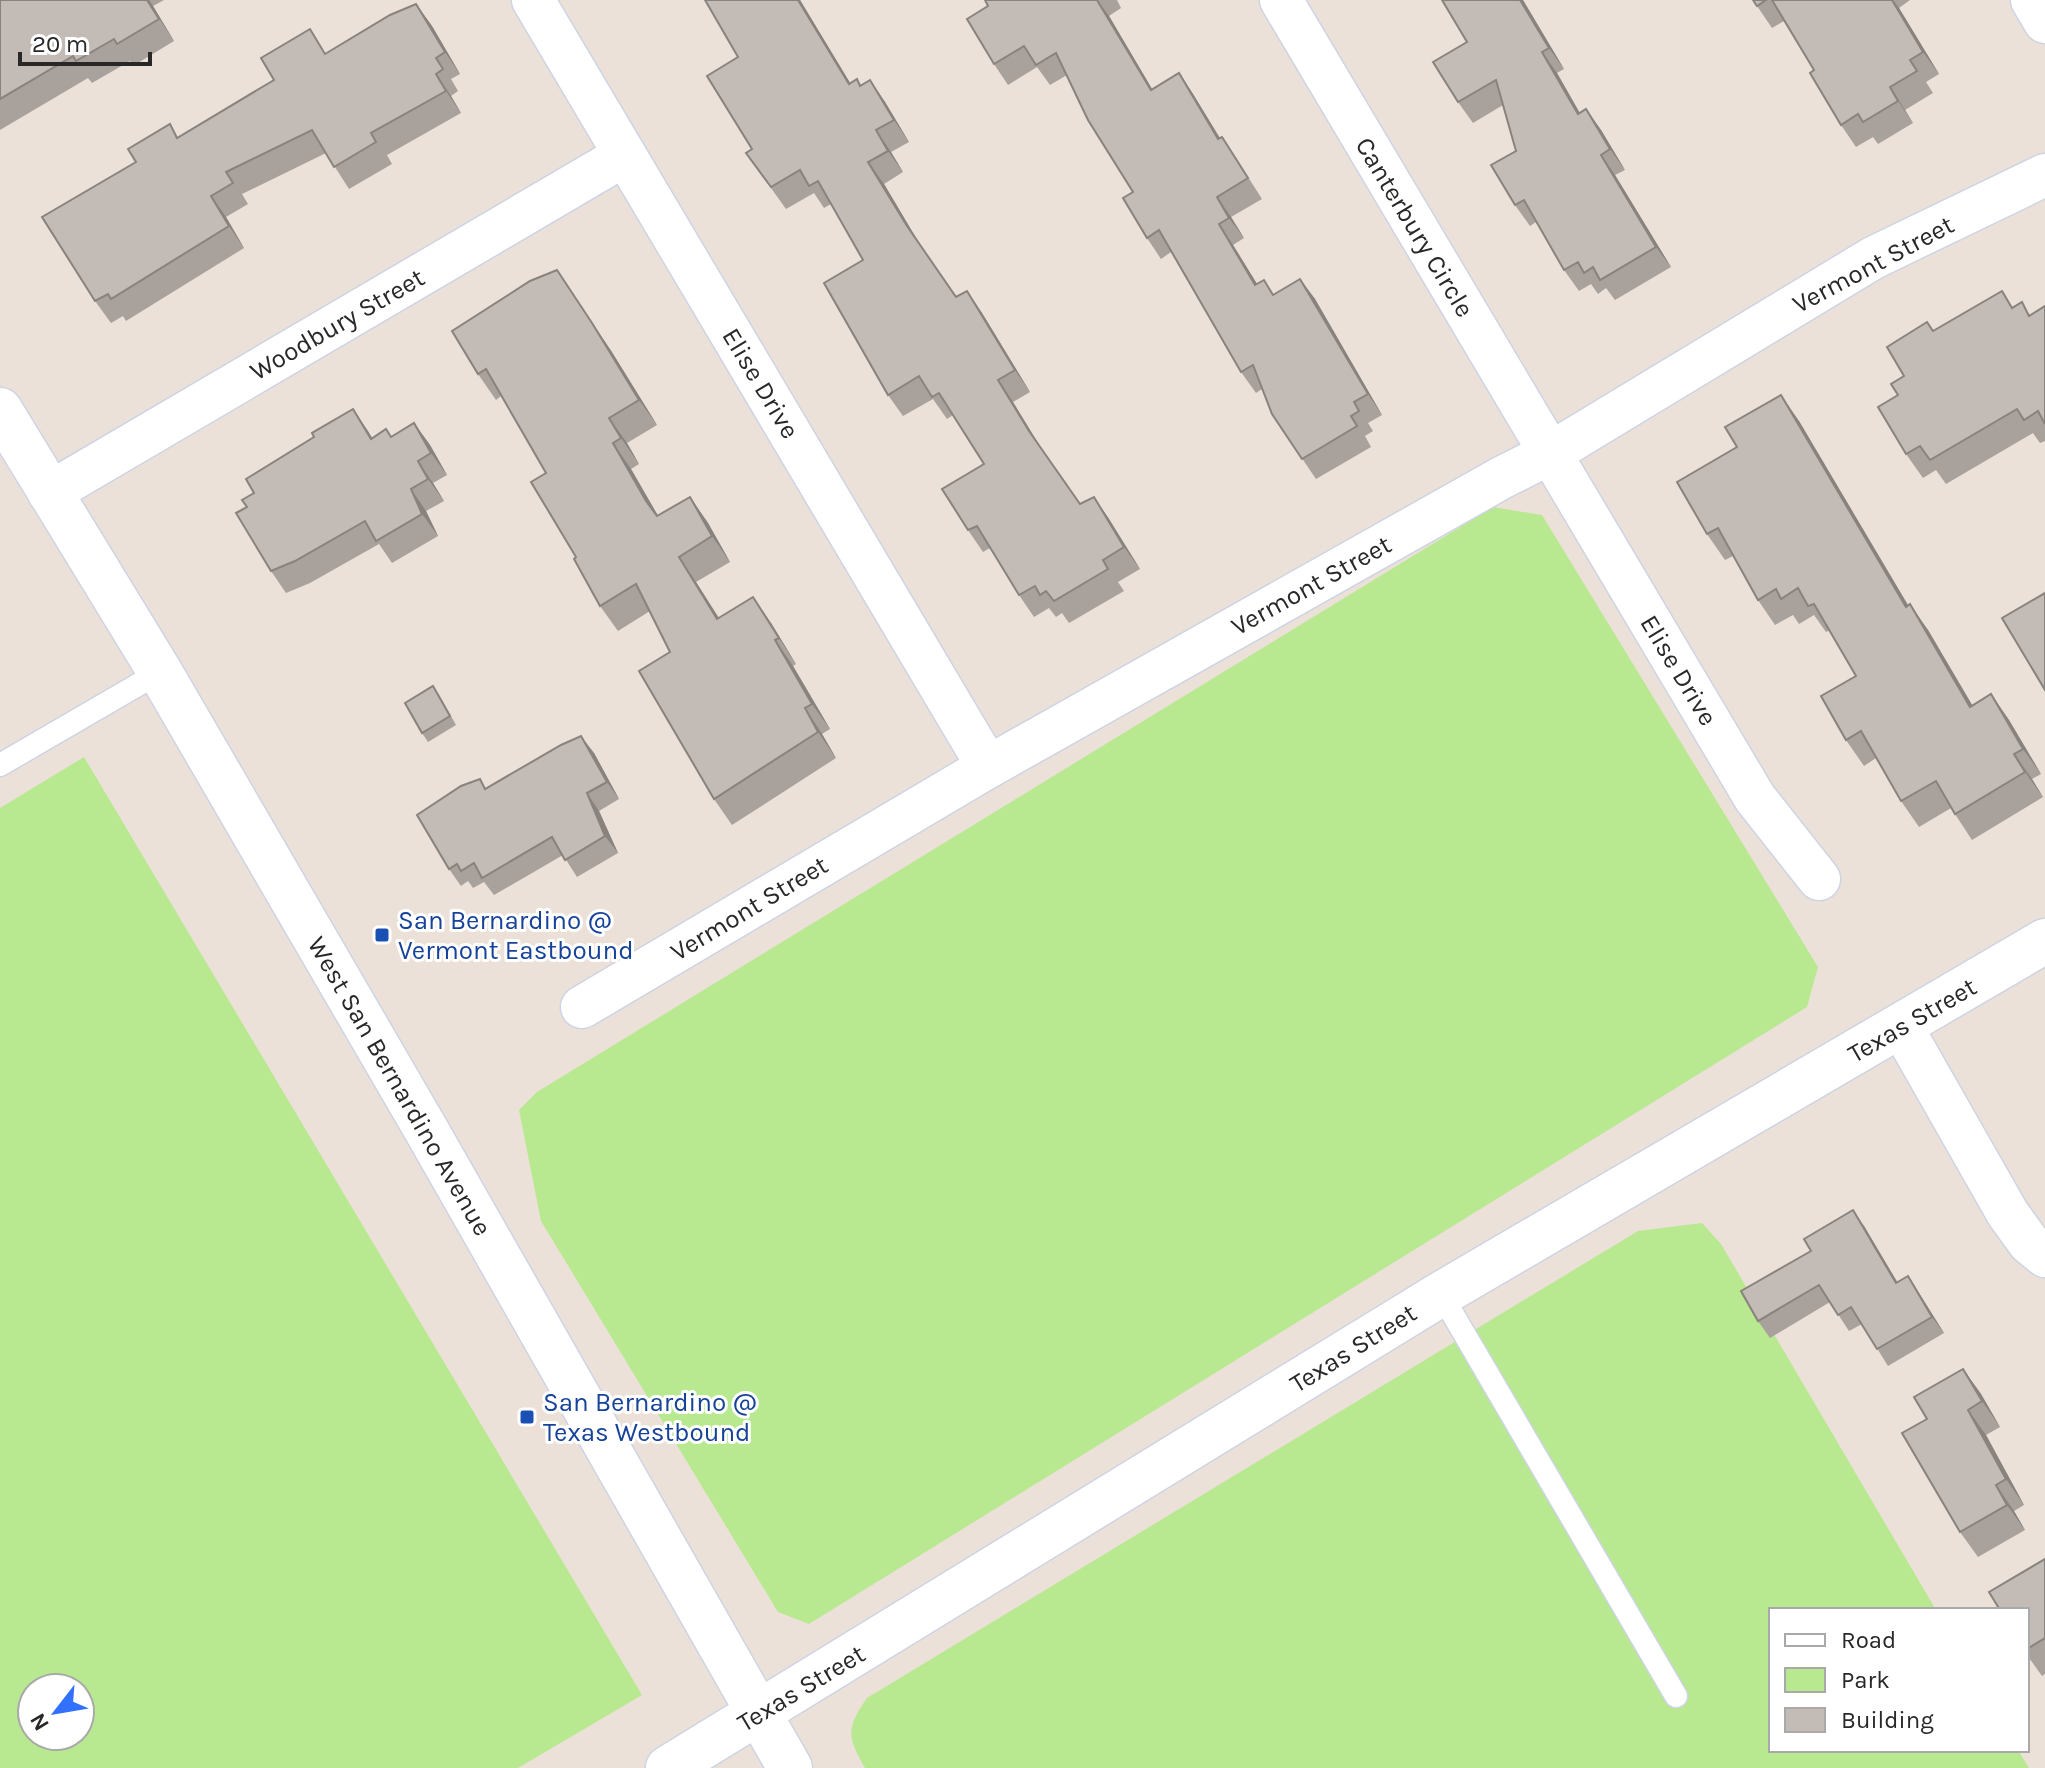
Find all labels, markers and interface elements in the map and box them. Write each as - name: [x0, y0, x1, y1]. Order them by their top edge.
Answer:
- scale bar: [20, 16, 150, 66]
- text: 20 m: [32, 30, 88, 58]
- street label: Canterbury Circle: [1349, 132, 1481, 323]
- street label: Vermont Street: [1787, 209, 1959, 320]
- street label: Woodbury Street: [244, 262, 430, 387]
- street label: Elise Drive: [715, 322, 806, 444]
- street label: Vermont Street: [1226, 529, 1397, 642]
- street label: Elise Drive: [1633, 609, 1724, 731]
- street label: Vermont Street: [665, 849, 834, 968]
- place label: San Bernardino @ Vermont Eastbound: [398, 905, 634, 966]
- marker: San Bernardino @ Vermont Eastbound: [373, 926, 391, 944]
- street label: West San Bernardino Avenue: [301, 931, 498, 1241]
- street label: Texas Street: [1842, 971, 1982, 1070]
- street label: Texas Street: [1284, 1297, 1422, 1400]
- place label: San Bernardino @ Texas Westbound: [543, 1387, 757, 1448]
- marker: San Bernardino @ Texas Westbound: [518, 1408, 536, 1426]
- legend: [1769, 1608, 2029, 1752]
- text: Road: [1841, 1626, 1896, 1654]
- street label: Texas Street: [732, 1638, 871, 1739]
- text: Park: [1841, 1666, 1890, 1694]
- north arrow: [16, 1672, 96, 1752]
- text: Building: [1841, 1706, 1934, 1734]
- text: N: [25, 1708, 55, 1735]

